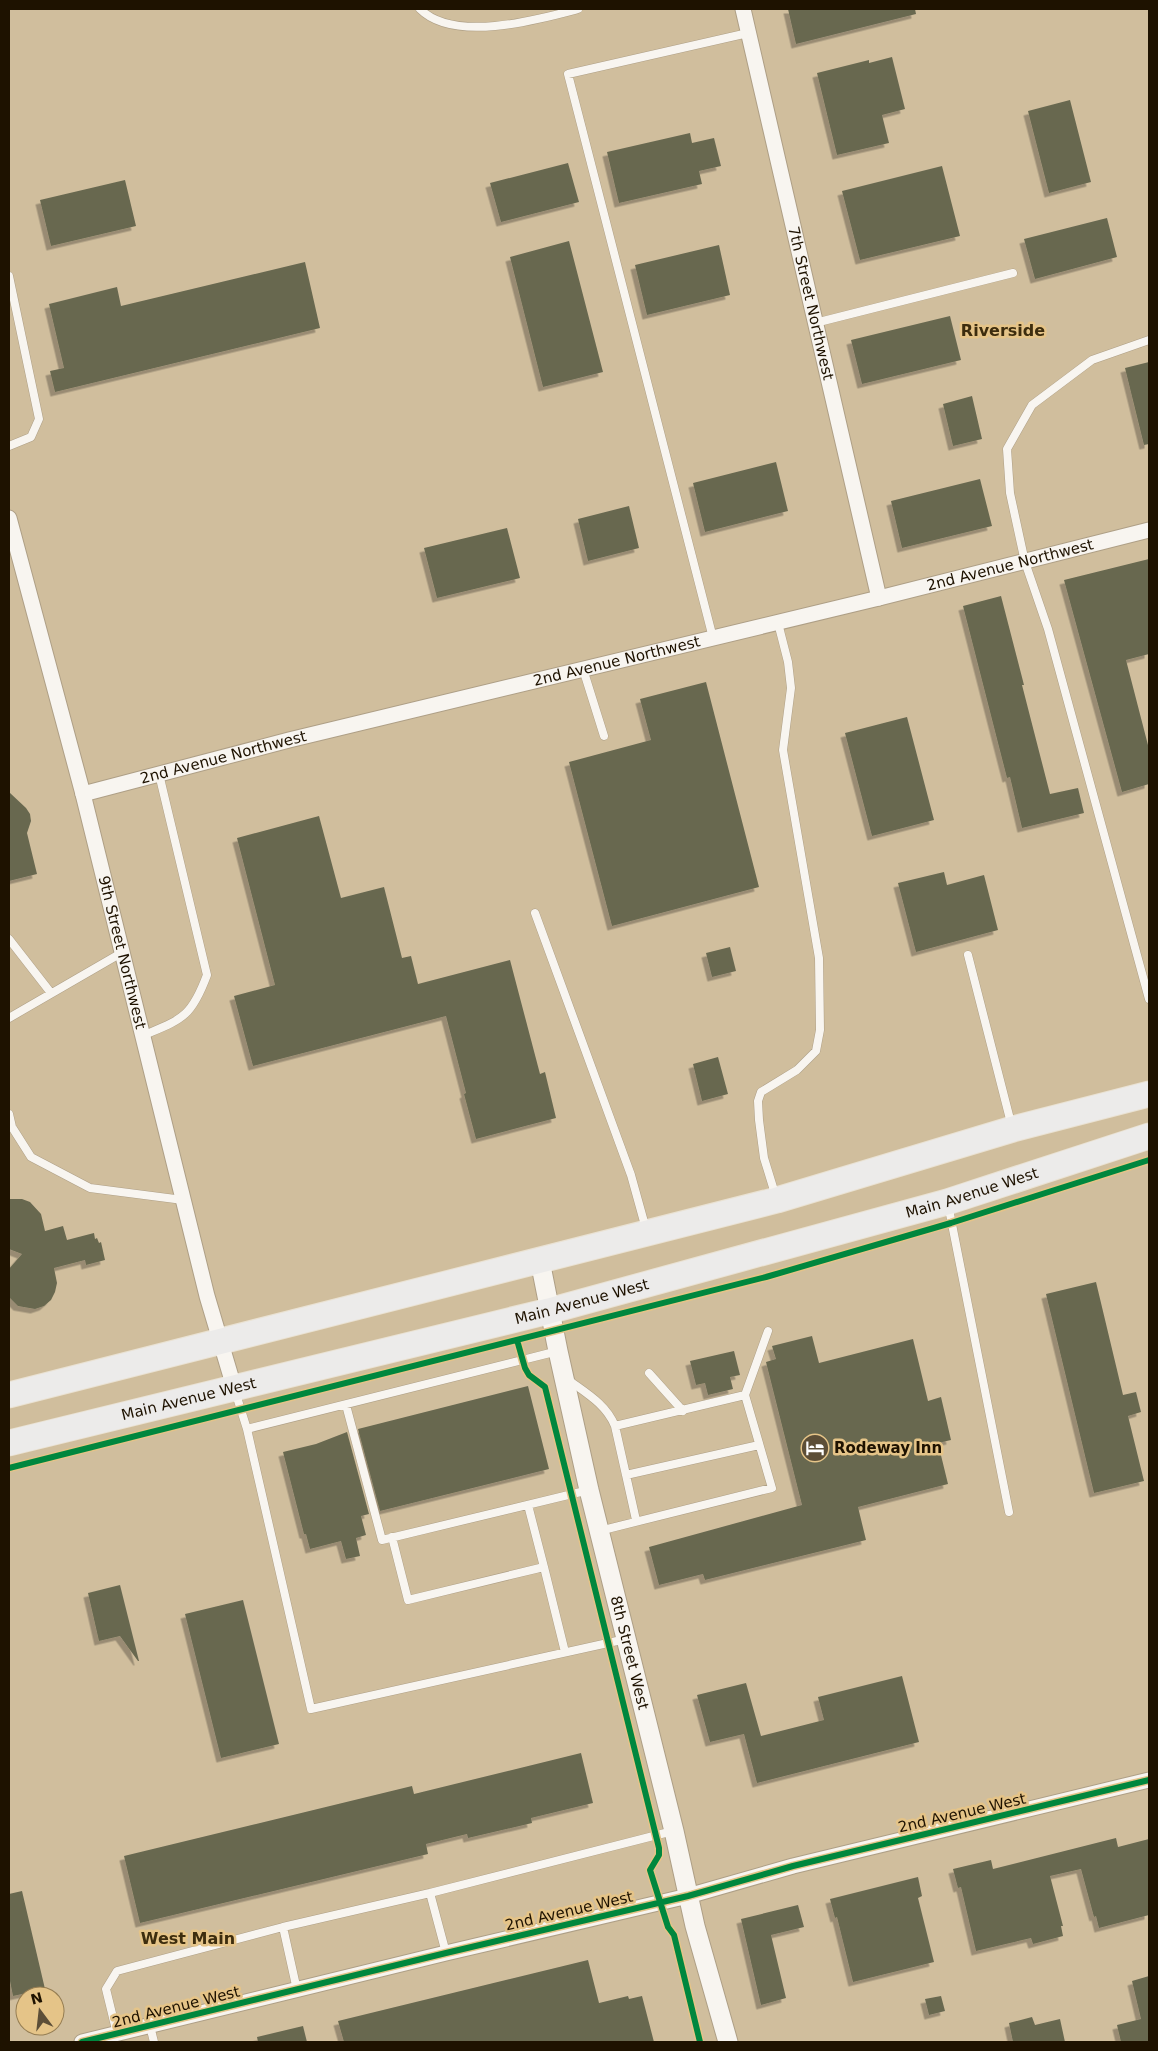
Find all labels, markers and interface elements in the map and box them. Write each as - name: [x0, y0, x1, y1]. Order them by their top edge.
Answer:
- street label: 7th Street Northwest: [784, 225, 837, 382]
- district label: Riverside: [961, 321, 1045, 340]
- street label: 2nd Avenue Northwest: [925, 535, 1095, 595]
- street label: 2nd Avenue Northwest: [531, 632, 702, 690]
- street label: 2nd Avenue Northwest: [138, 727, 308, 788]
- street label: 9th Street Northwest: [95, 874, 150, 1031]
- street label: Main Avenue West: [904, 1164, 1041, 1222]
- street label: Main Avenue West: [513, 1275, 651, 1328]
- street label: Main Avenue West: [119, 1374, 258, 1424]
- hotel icon: Rodeway Inn: [800, 1433, 830, 1463]
- place label: Rodeway Inn: [834, 1439, 942, 1457]
- street label: 8th Street West: [607, 1594, 652, 1712]
- street label: 2nd Avenue West: [896, 1790, 1028, 1836]
- street label: 2nd Avenue West: [503, 1888, 635, 1934]
- district label: West Main: [141, 1929, 235, 1948]
- street label: 2nd Avenue West: [110, 1982, 242, 2032]
- north arrow: [15, 1986, 65, 2036]
- text: N: [29, 1989, 44, 2008]

